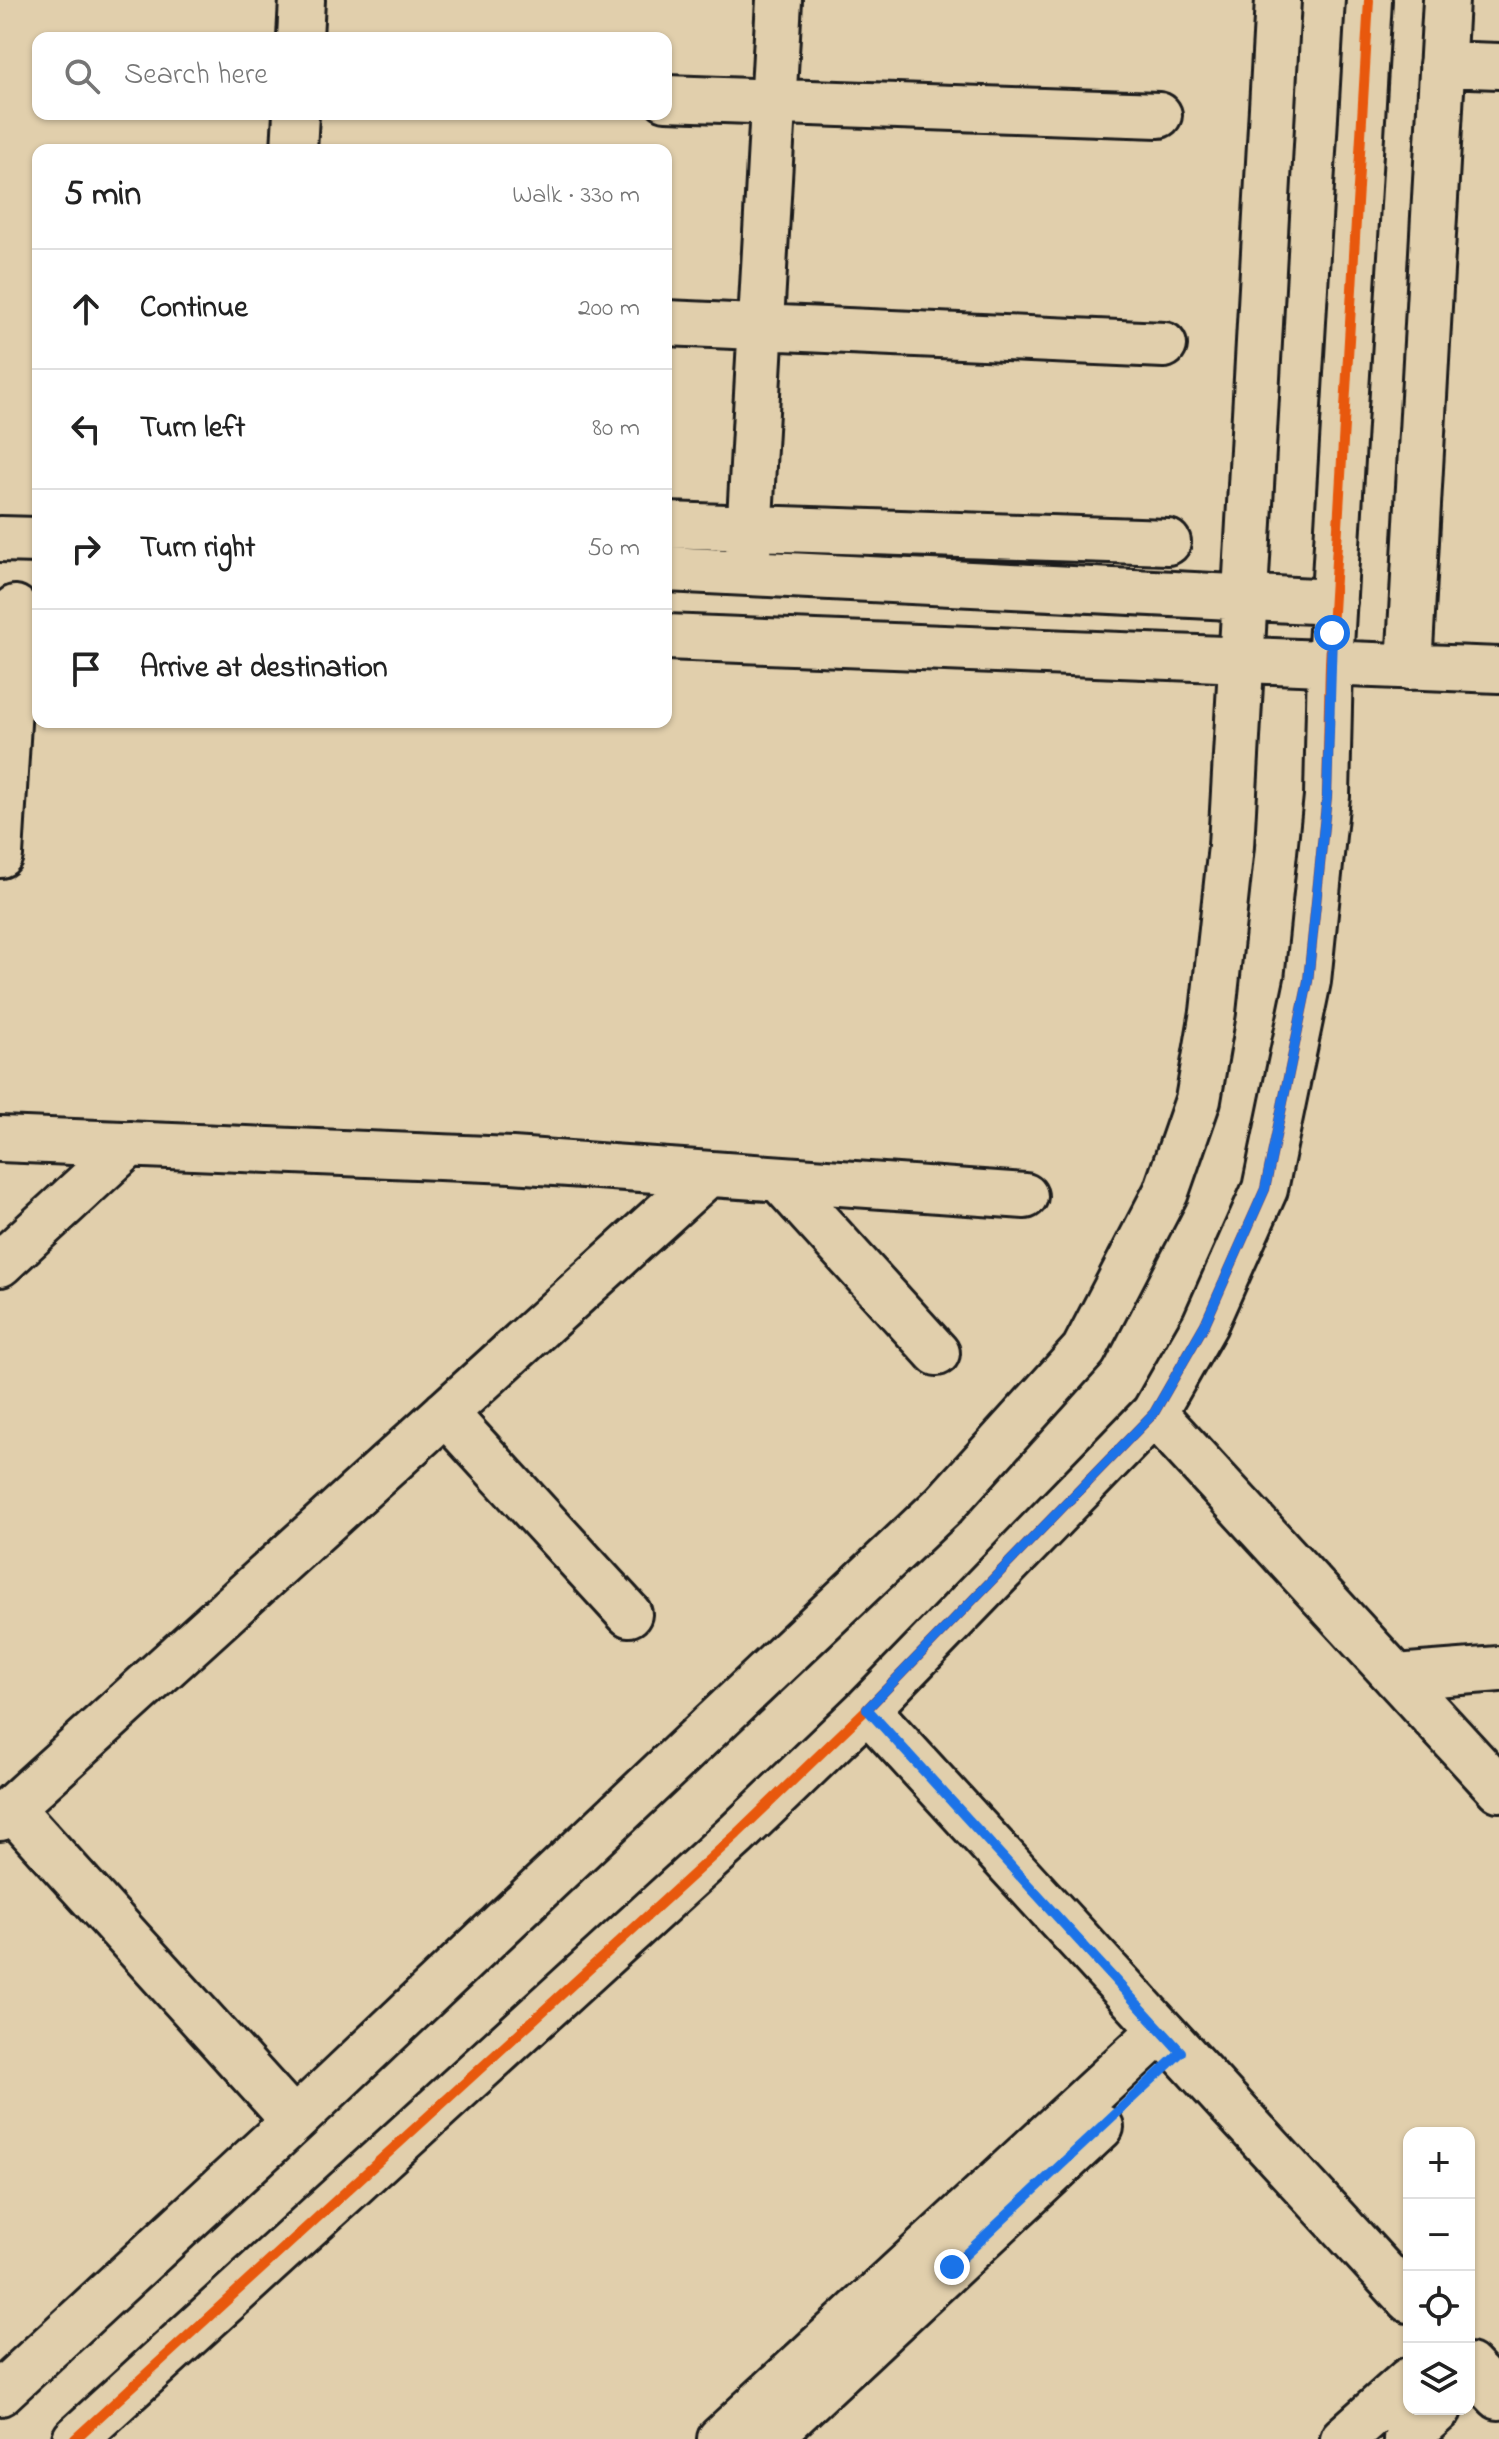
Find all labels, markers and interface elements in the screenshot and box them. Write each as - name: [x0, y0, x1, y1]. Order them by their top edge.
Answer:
- search box: [32, 32, 672, 120]
- icon: search: [60, 54, 104, 98]
- text: Search here: [124, 54, 268, 98]
- text: 5 min: [64, 171, 141, 221]
- text: Walk · 330 m: [512, 177, 640, 215]
- icon: ahead: [64, 287, 108, 331]
- text: Continue: [140, 287, 248, 331]
- text: 200 m: [578, 290, 640, 328]
- icon: left: [64, 407, 108, 451]
- text: Turn left: [140, 407, 245, 451]
- text: 80 m: [592, 410, 640, 448]
- icon: right: [64, 527, 108, 571]
- text: Turn right: [140, 527, 255, 571]
- text: 50 m: [587, 530, 640, 568]
- route start: [1314, 615, 1350, 651]
- icon: arrive: [64, 647, 108, 691]
- text: Arrive at destination: [140, 647, 388, 691]
- map controls: [1403, 2127, 1475, 2415]
- button: +: [1403, 2127, 1475, 2199]
- button: −: [1403, 2199, 1475, 2271]
- route end: [934, 2249, 970, 2285]
- button: locate: [1403, 2271, 1475, 2343]
- button: layers: [1403, 2343, 1475, 2415]

